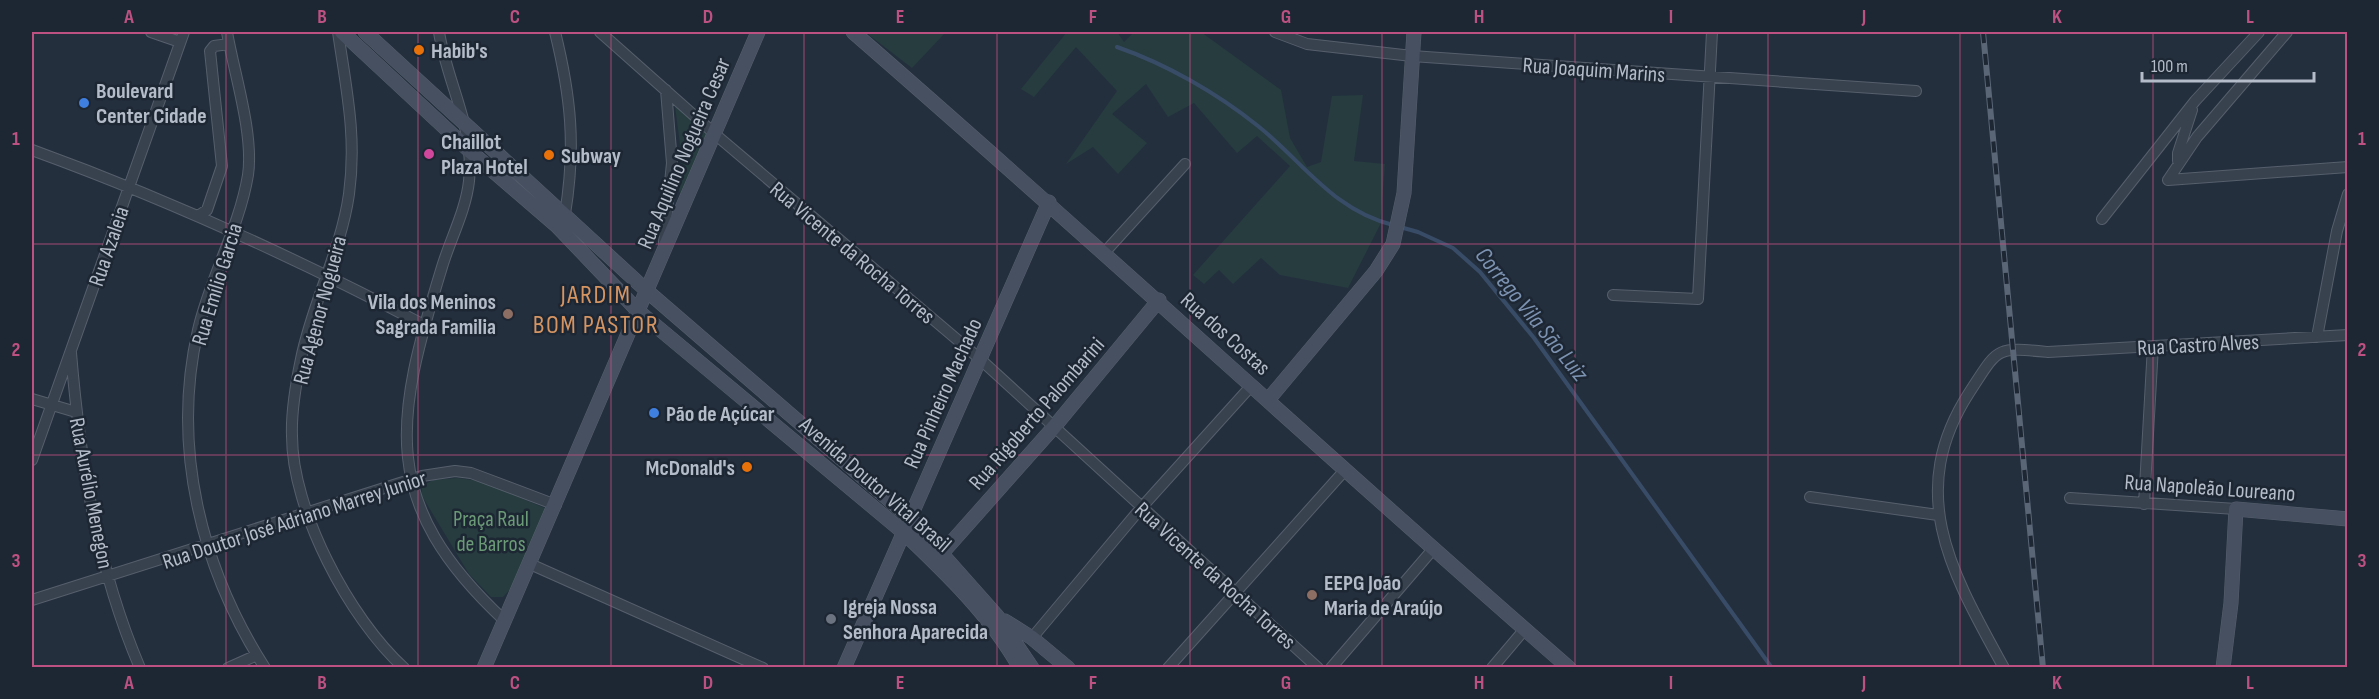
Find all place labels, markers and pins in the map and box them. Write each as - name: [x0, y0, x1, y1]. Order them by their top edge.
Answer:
- place label: Habib's: [431, 38, 488, 65]
- marker: Habib's: [412, 43, 426, 57]
- place label: Boulevard Center Cidade: [96, 78, 207, 130]
- marker: Boulevard Center Cidade: [77, 96, 91, 110]
- place label: Chaillot Plaza Hotel: [441, 129, 528, 181]
- place label: Subway: [561, 143, 621, 170]
- marker: Chaillot Plaza Hotel: [422, 147, 436, 161]
- marker: Subway: [542, 148, 556, 162]
- place label: Vila dos Meninos Sagrada Familia: [367, 289, 496, 341]
- marker: Vila dos Meninos Sagrada Familia: [501, 307, 515, 321]
- place label: Pão de Açúcar: [666, 401, 775, 428]
- marker: Pão de Açúcar: [647, 406, 661, 420]
- place label: McDonald's: [646, 455, 735, 482]
- marker: McDonald's: [740, 460, 754, 474]
- place label: EEPG João Maria de Araújo: [1324, 570, 1443, 622]
- marker: EEPG João Maria de Araújo: [1305, 588, 1319, 602]
- place label: Igreja Nossa Senhora Aparecida: [843, 594, 988, 646]
- marker: Igreja Nossa Senhora Aparecida: [824, 612, 838, 626]

